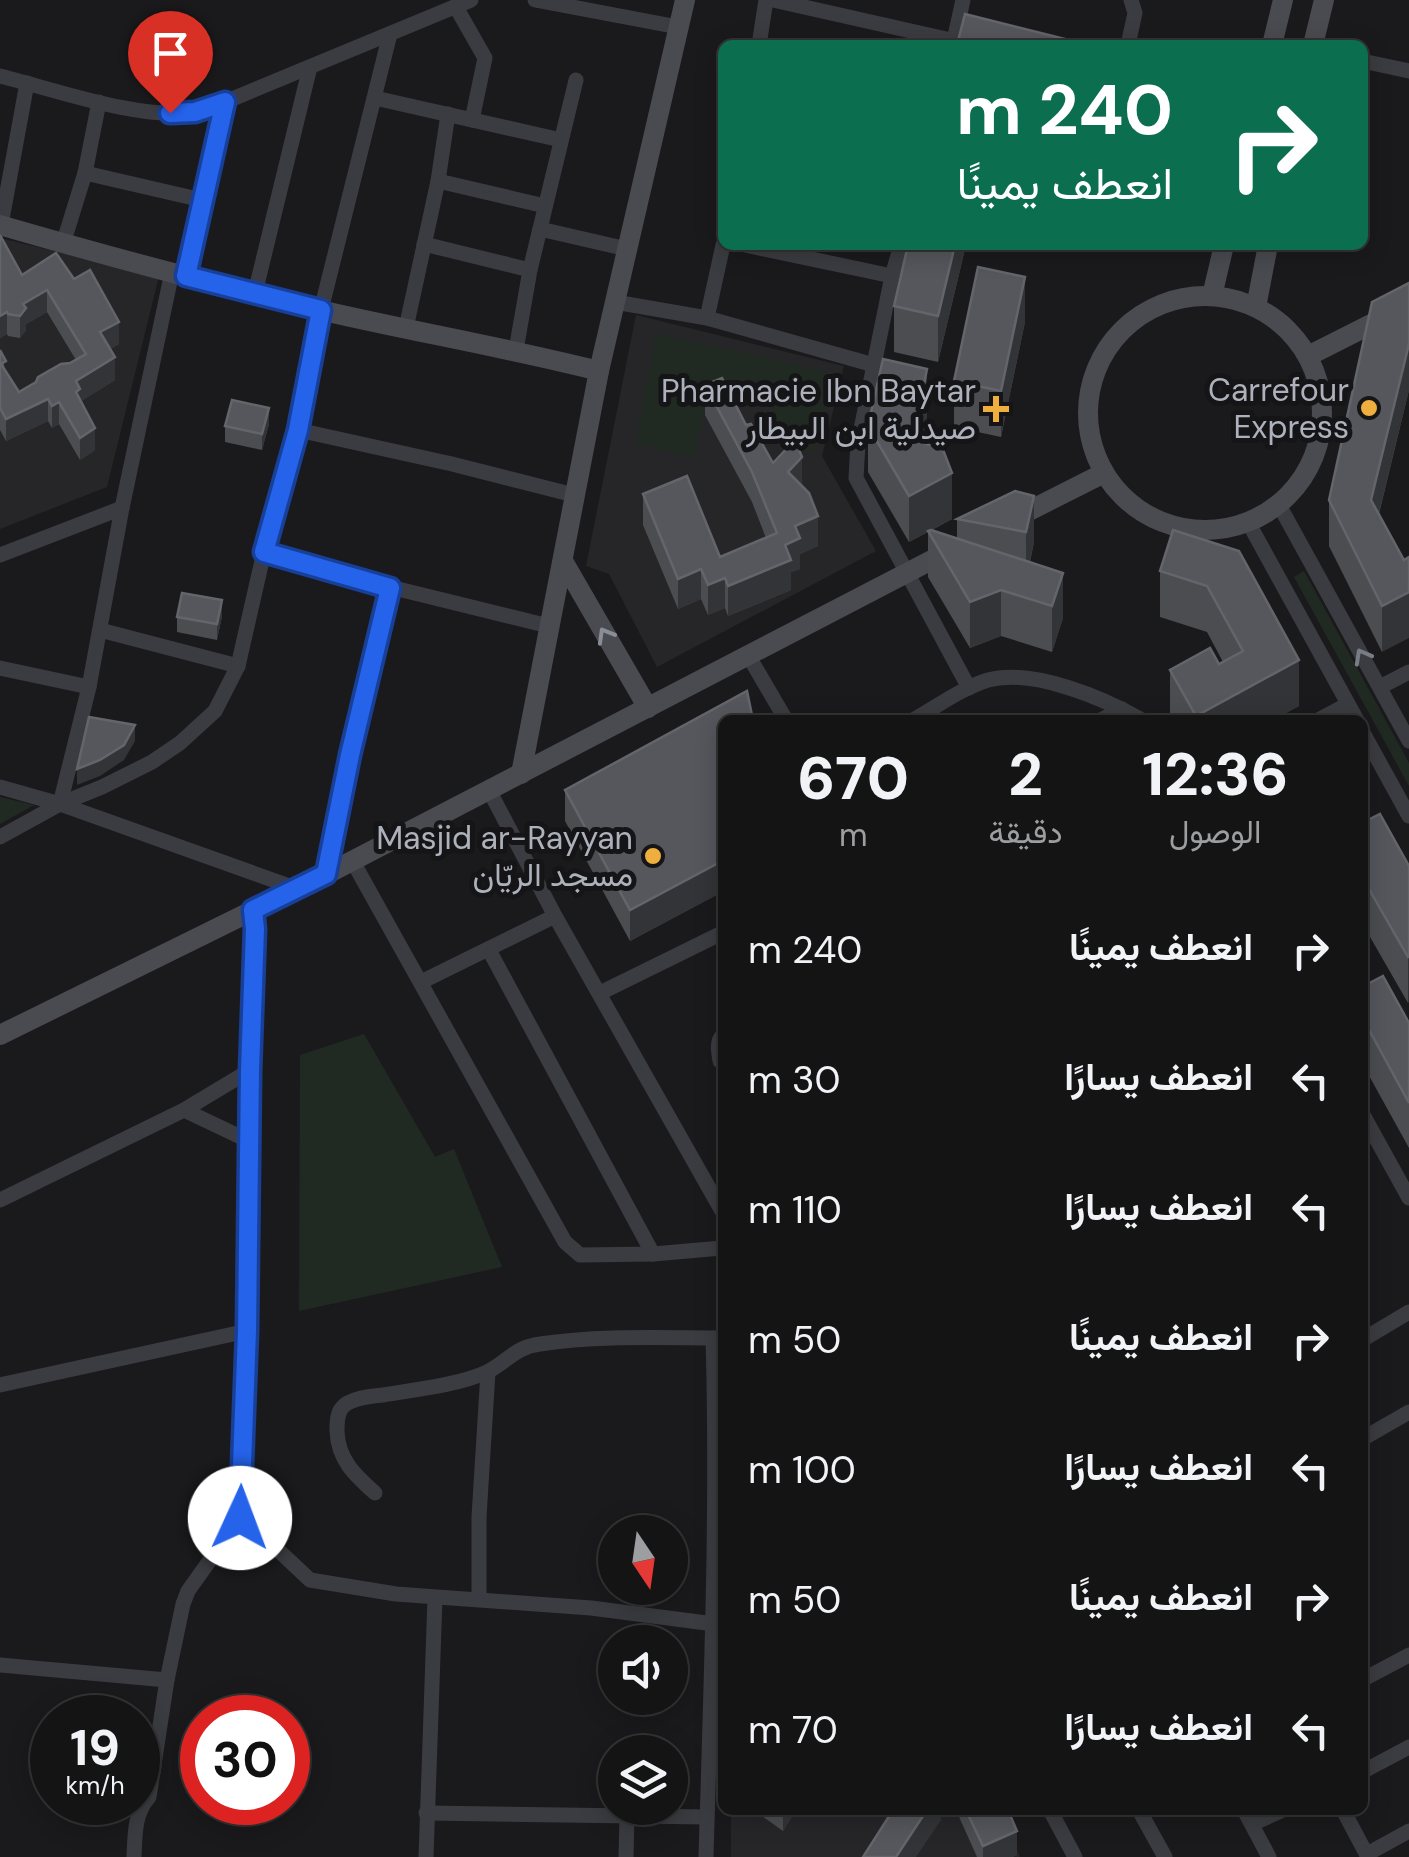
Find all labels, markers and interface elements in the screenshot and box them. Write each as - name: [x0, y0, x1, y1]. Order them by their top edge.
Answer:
- pin: [128, 11, 213, 114]
- icon: arrive: [143, 26, 198, 81]
- text: 240 m: [956, 65, 1173, 156]
- icon: right: [1208, 80, 1338, 210]
- text: انعطف يمينًا: [957, 154, 1173, 213]
- place label: Carrefour Express: [1208, 369, 1349, 448]
- place label: Pharmacie Ibn Baytar صيدلية ابن البيطار: [661, 370, 976, 449]
- marker: Carrefour Express: [1358, 397, 1380, 419]
- marker: Pharmacie Ibn Baytar صيدلية ابن البيطار: [985, 398, 1007, 420]
- one-way arrow: [598, 628, 617, 646]
- one-way arrow: [1355, 648, 1375, 666]
- text: 2: [1008, 735, 1043, 814]
- text: 12:36: [1142, 735, 1289, 814]
- text: 670: [797, 739, 909, 818]
- text: دقيقة: [989, 811, 1063, 853]
- text: الوصول: [1169, 811, 1261, 853]
- text: m: [839, 814, 868, 856]
- place label: Masjid ar-Rayyan مسجد الريّان: [376, 817, 633, 896]
- marker: Masjid ar-Rayyan مسجد الريّان: [642, 845, 664, 867]
- text: انعطف يمينًا: [1069, 922, 1253, 972]
- icon: right: [1283, 923, 1338, 978]
- text: 240 m: [748, 925, 862, 975]
- text: انعطف يسارًا: [1064, 1052, 1253, 1102]
- icon: left: [1283, 1053, 1338, 1108]
- text: 30 m: [748, 1055, 840, 1105]
- text: انعطف يسارًا: [1064, 1182, 1253, 1232]
- icon: left: [1283, 1183, 1338, 1238]
- text: 110 m: [748, 1185, 842, 1235]
- text: انعطف يمينًا: [1069, 1312, 1253, 1362]
- icon: right: [1283, 1313, 1338, 1368]
- text: 50 m: [748, 1315, 841, 1365]
- text: انعطف يسارًا: [1064, 1442, 1253, 1492]
- icon: left: [1283, 1443, 1338, 1498]
- text: 100 m: [748, 1445, 856, 1495]
- position arrow: [188, 1466, 292, 1570]
- north arrow: [598, 1515, 688, 1605]
- map controls: [598, 1515, 688, 1825]
- text: انعطف يمينًا: [1069, 1572, 1253, 1622]
- icon: right: [1283, 1573, 1338, 1628]
- text: 50 m: [748, 1575, 841, 1625]
- button: sound: [598, 1625, 688, 1715]
- speed limit sign: 30: [180, 1695, 310, 1825]
- text: انعطف يسارًا: [1064, 1702, 1253, 1752]
- icon: left: [1283, 1703, 1338, 1758]
- text: 70 m: [748, 1705, 838, 1755]
- text: 19: [70, 1715, 120, 1781]
- button: layers: [598, 1735, 688, 1825]
- text: km/h: [65, 1769, 125, 1802]

